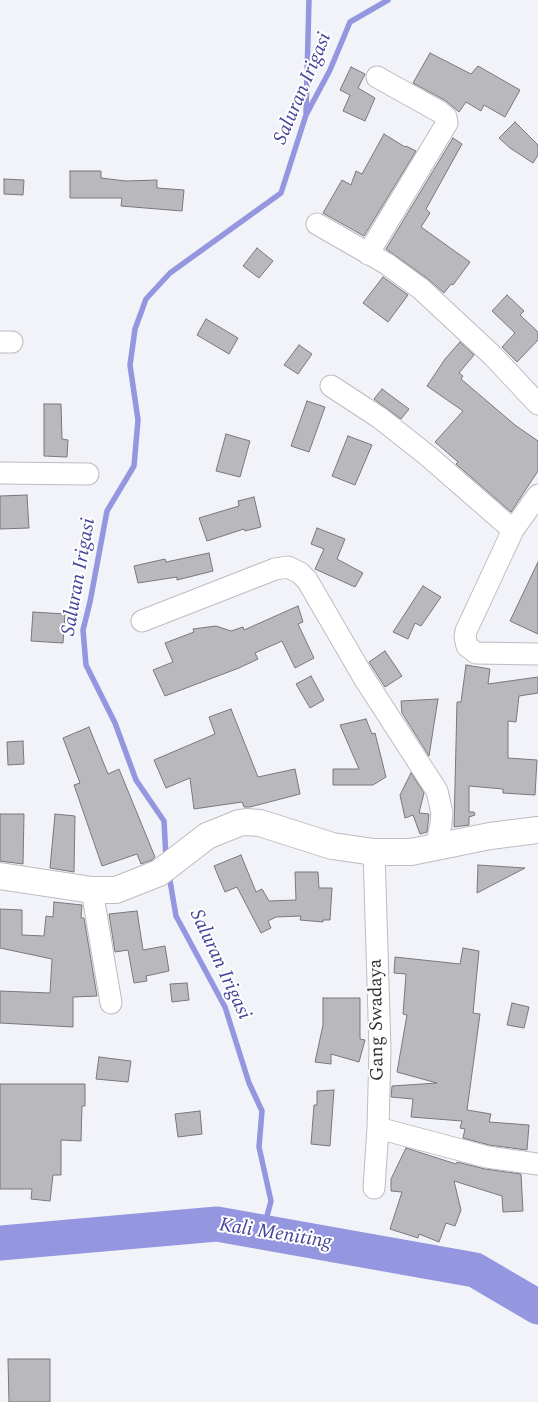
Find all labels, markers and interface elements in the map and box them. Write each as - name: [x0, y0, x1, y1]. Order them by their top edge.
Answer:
- water label: Saluran Irigasi: [270, 30, 338, 148]
- water label: Saluran Irigasi: [58, 516, 102, 638]
- water label: Saluran Irigasi: [183, 906, 255, 1024]
- street label: Gang Swadaya: [366, 959, 390, 1081]
- water label: Kali Meniting: [217, 1214, 333, 1256]

